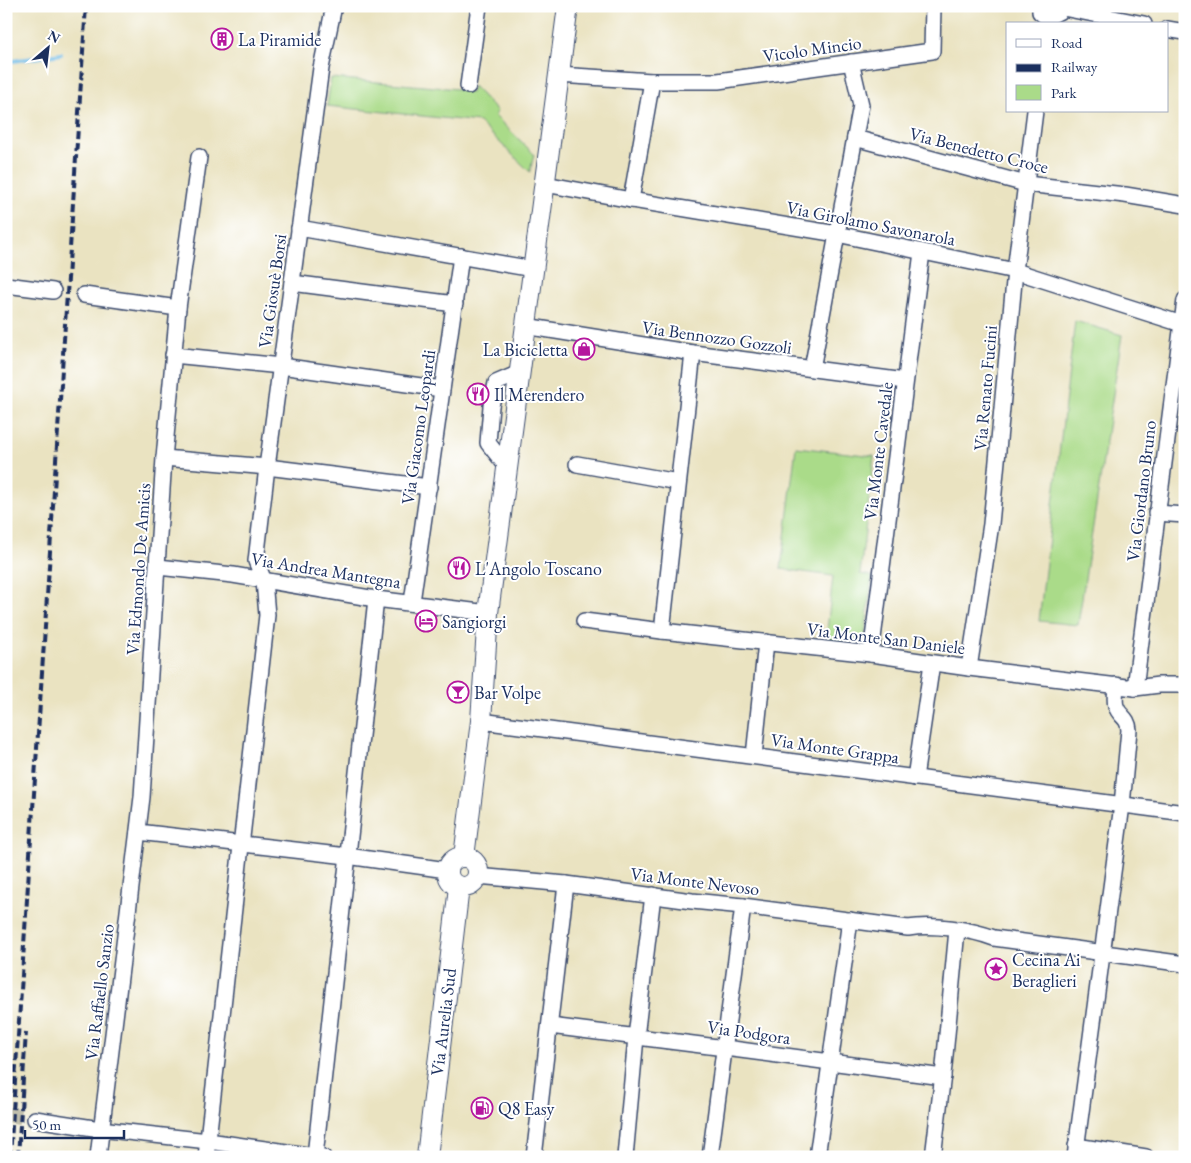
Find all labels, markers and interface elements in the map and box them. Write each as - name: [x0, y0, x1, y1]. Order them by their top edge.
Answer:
- north arrow: [22, 22, 72, 72]
- legend: [1006, 22, 1168, 112]
- text: N: [45, 26, 64, 47]
- building icon: La Piramide: [210, 27, 234, 51]
- place label: La Piramide: [238, 28, 321, 51]
- street label: Vicolo Mincio: [761, 31, 863, 67]
- text: Road: [1051, 33, 1083, 52]
- text: Railway: [1051, 57, 1098, 76]
- text: Park: [1051, 83, 1078, 102]
- street label: Via Benedetto Croce: [907, 122, 1051, 178]
- street label: Via Girolamo Savonarola: [785, 195, 958, 251]
- street label: Via Giosuè Borsi: [253, 232, 291, 350]
- street label: Via Bennozzo Gozzoli: [641, 315, 794, 359]
- street label: Via Renato Fucini: [968, 324, 1002, 452]
- shop icon: La Bicicletta: [572, 337, 596, 361]
- place label: La Bicicletta: [483, 338, 569, 361]
- street label: Via Giacomo Leopardi: [396, 348, 440, 506]
- street label: Via Monte Cavedale: [858, 381, 898, 521]
- restaurant icon: Il Merendero: [466, 382, 490, 406]
- place label: Il Merendero: [494, 383, 585, 406]
- street label: Via Giordano Bruno: [1121, 419, 1161, 563]
- street label: Via Edmondo De Amicis: [121, 482, 155, 656]
- street label: Via Andrea Mantegna: [249, 547, 403, 593]
- restaurant icon: L'Angolo Toscano: [447, 556, 471, 580]
- place label: L'Angolo Toscano: [475, 557, 602, 580]
- hotel icon: Sangiorgi: [414, 609, 438, 633]
- place label: Sangiorgi: [442, 610, 507, 633]
- street label: Via Monte San Daniele: [806, 617, 966, 659]
- bar icon: Bar Volpe: [446, 680, 470, 704]
- place label: Bar Volpe: [474, 681, 541, 704]
- street label: Via Monte Grappa: [769, 728, 901, 768]
- street label: Via Monte Nevoso: [629, 862, 761, 900]
- street label: Via Raffaello Sanzio: [79, 922, 119, 1062]
- place label: Cecina Ai Beraglieri: [1012, 948, 1081, 992]
- place icon: Cecina Ai Beraglieri: [984, 957, 1008, 981]
- street label: Via Aurelia Sud: [425, 966, 461, 1077]
- street label: Via Podgora: [706, 1015, 793, 1049]
- fuel station icon: Q8 Easy: [470, 1096, 494, 1120]
- place label: Q8 Easy: [498, 1097, 554, 1120]
- scale bar: [25, 1108, 124, 1140]
- text: 50 m: [32, 1115, 61, 1134]

